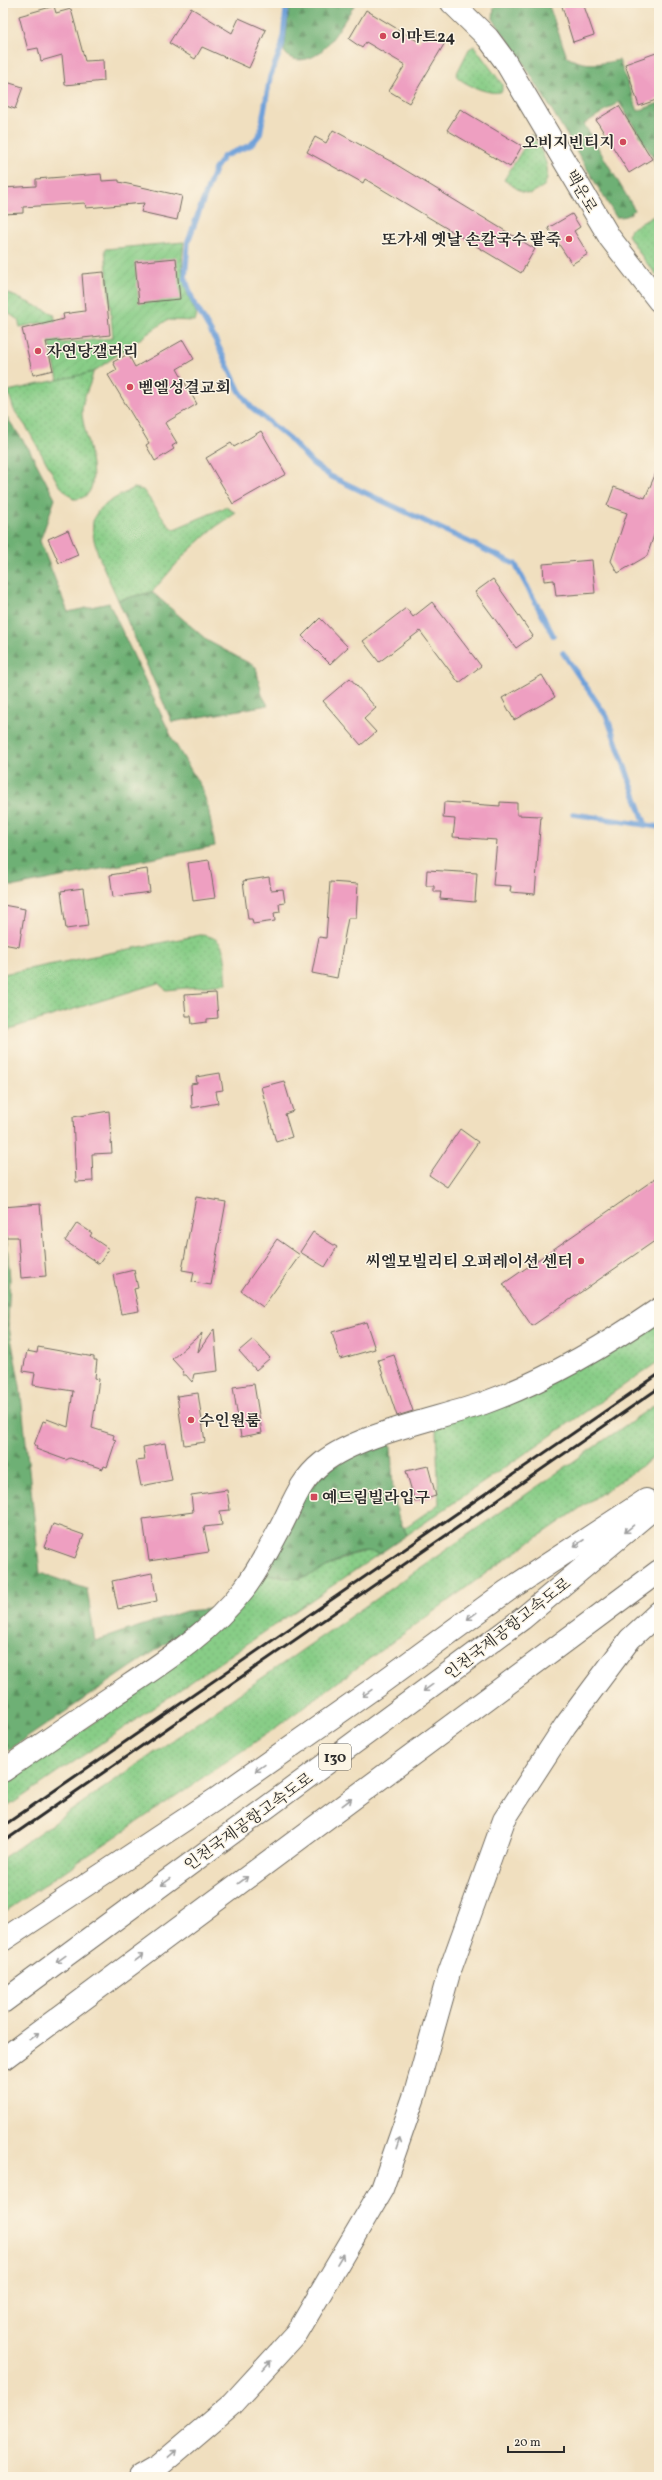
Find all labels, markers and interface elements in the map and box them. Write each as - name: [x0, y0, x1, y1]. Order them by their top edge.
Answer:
- place label: 이마트24: [391, 27, 455, 49]
- marker: 이마트24: [378, 31, 388, 41]
- place label: 오비지빈티지: [522, 133, 615, 155]
- marker: 오비지빈티지: [618, 137, 628, 147]
- street label: 백운로: [559, 166, 602, 218]
- place label: 또가세 옛날 손칼국수 팥죽: [381, 230, 562, 252]
- marker: 또가세 옛날 손칼국수 팥죽: [564, 234, 574, 244]
- place label: 자연당갤러리: [46, 342, 139, 364]
- marker: 자연당갤러리: [33, 346, 43, 356]
- place label: 벧엘성결교회: [138, 378, 231, 400]
- marker: 벧엘성결교회: [125, 382, 135, 392]
- place label: 씨엘모빌리티 오퍼레이션 센터: [366, 1252, 573, 1274]
- marker: 씨엘모빌리티 오퍼레이션 센터: [576, 1256, 586, 1266]
- place label: 수인원룸: [199, 1411, 261, 1433]
- marker: 수인원룸: [186, 1415, 196, 1425]
- place label: 예드림빌라입구: [322, 1488, 431, 1510]
- marker: 예드림빌라입구: [309, 1492, 319, 1502]
- one-way arrow: [624, 1525, 634, 1534]
- one-way arrow: [574, 1539, 585, 1547]
- street label: 인천국제공항고속도로: [441, 1573, 576, 1686]
- one-way arrow: [467, 1612, 478, 1620]
- one-way arrow: [423, 1684, 434, 1692]
- one-way arrow: [362, 1689, 373, 1697]
- road number: 130: [319, 1744, 351, 1770]
- one-way arrow: [255, 1763, 266, 1772]
- street label: 인천국제공항고속도로: [180, 1768, 319, 1877]
- one-way arrow: [341, 1798, 352, 1807]
- one-way arrow: [237, 1876, 248, 1885]
- one-way arrow: [161, 1877, 172, 1886]
- one-way arrow: [56, 1954, 67, 1963]
- one-way arrow: [133, 1954, 144, 1962]
- one-way arrow: [29, 2031, 40, 2040]
- one-way arrow: [394, 2138, 402, 2150]
- one-way arrow: [337, 2253, 345, 2265]
- one-way arrow: [262, 2360, 271, 2371]
- scale bar: [508, 2428, 564, 2454]
- text: 20 m: [514, 2435, 541, 2451]
- one-way arrow: [167, 2450, 177, 2459]

